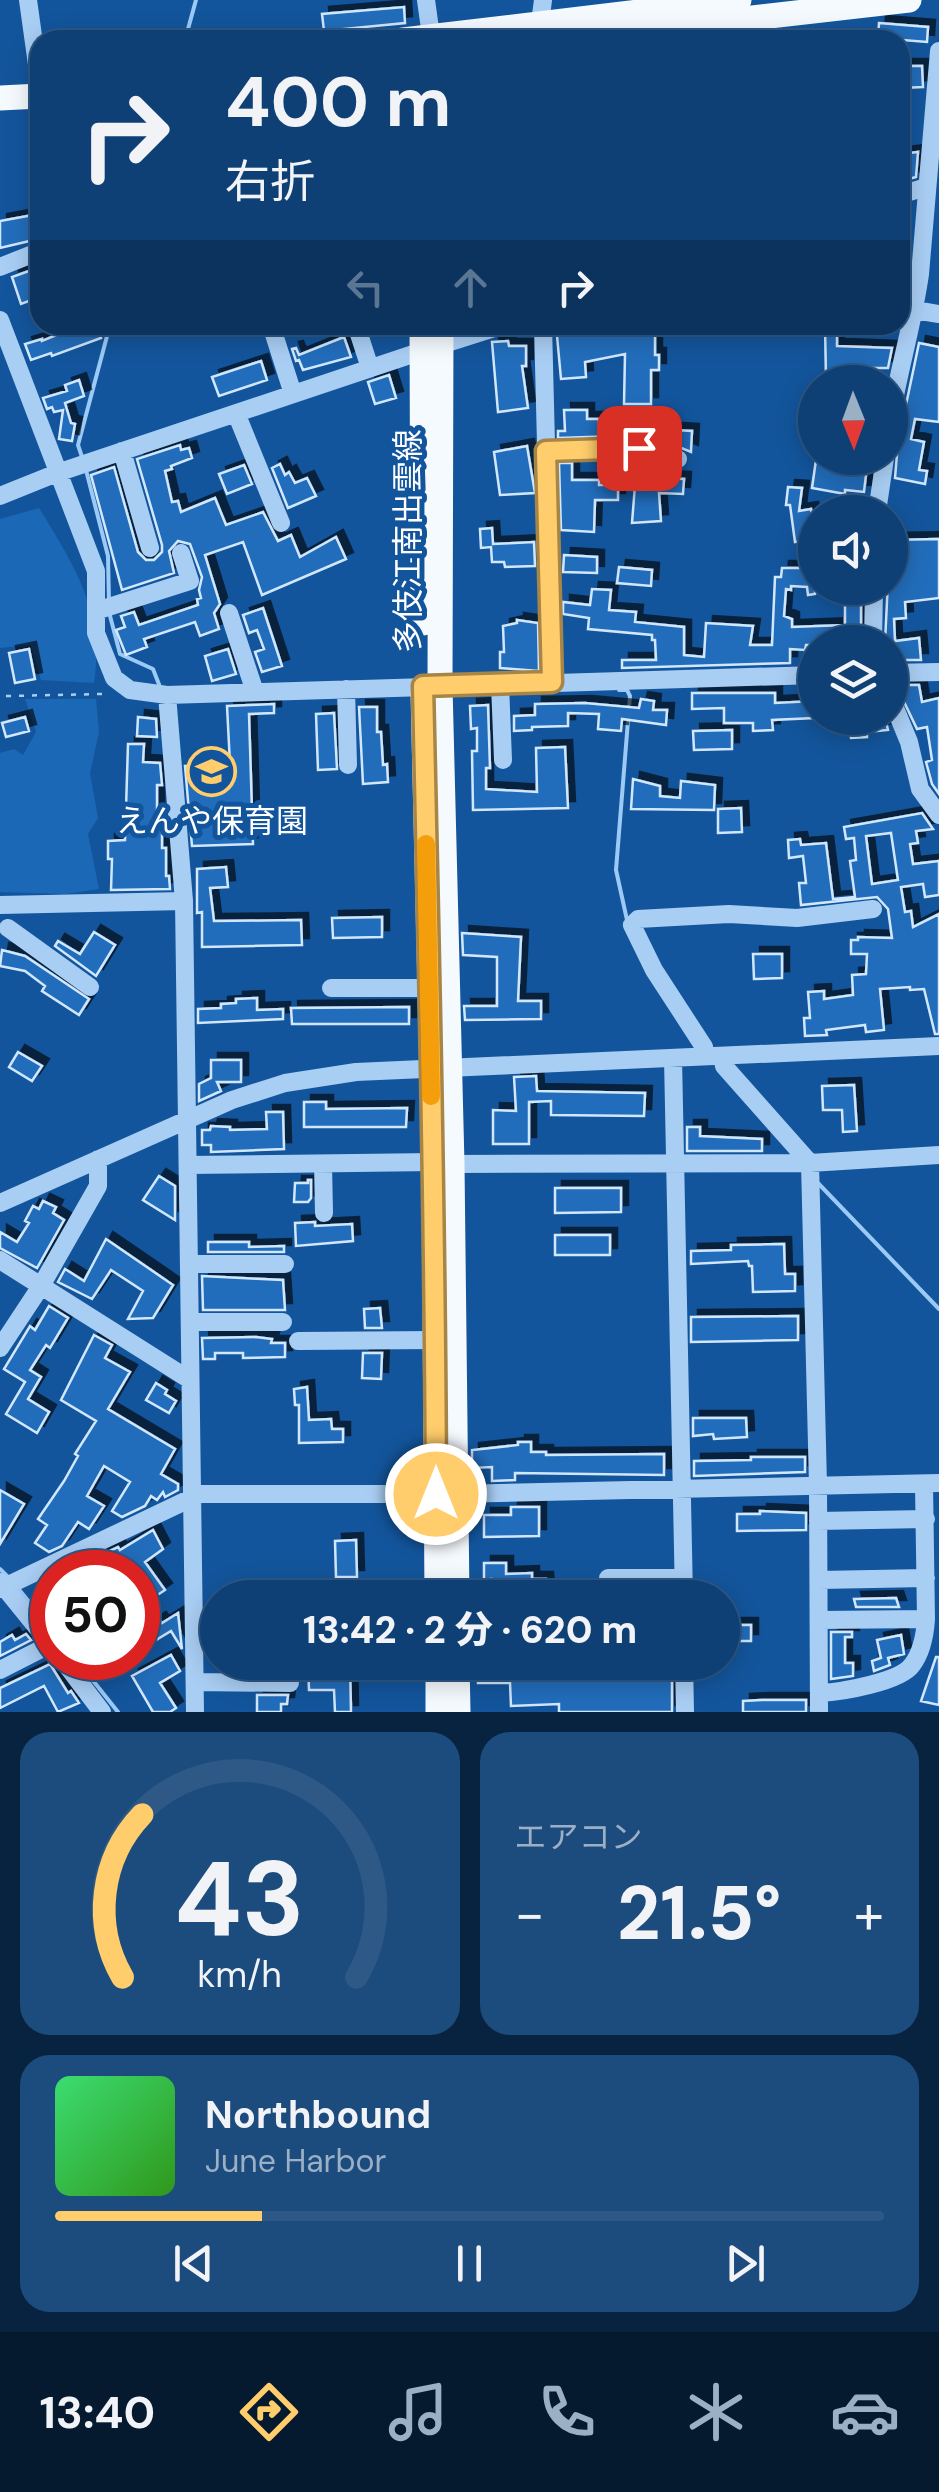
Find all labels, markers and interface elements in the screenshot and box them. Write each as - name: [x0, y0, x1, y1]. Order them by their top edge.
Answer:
- text: 400 m: [225, 57, 451, 148]
- icon: right: [60, 70, 190, 200]
- text: 右折: [225, 152, 315, 211]
- icon: left: [338, 260, 393, 315]
- icon: ahead: [443, 260, 498, 315]
- icon: right: [548, 260, 603, 315]
- north arrow: [798, 365, 908, 475]
- map controls: [798, 365, 908, 735]
- pin: [597, 406, 682, 491]
- icon: arrive: [612, 421, 667, 476]
- street label: 多伎江南出雲線: [387, 429, 429, 653]
- button: sound: [798, 495, 908, 605]
- button: layers: [798, 625, 908, 735]
- school or university icon: えんや保育園: [186, 745, 238, 797]
- place label: えんや保育園: [116, 800, 308, 842]
- position arrow: [384, 1442, 488, 1546]
- speed limit sign: 50: [30, 1550, 160, 1680]
- text: 13:42 · 2 分 · 620 m: [303, 1605, 637, 1655]
- text: エアコン: [515, 1816, 643, 1858]
- text: 43: [175, 1832, 305, 1967]
- text: 21.5°: [617, 1865, 781, 1962]
- text: −: [515, 1878, 545, 1950]
- text: +: [854, 1878, 884, 1950]
- text: km/h: [198, 1952, 282, 1998]
- text: Northbound: [205, 2090, 431, 2140]
- text: June Harbor: [205, 2140, 386, 2182]
- icon: previous: [166, 2236, 221, 2291]
- icon: pause: [442, 2236, 497, 2291]
- icon: next: [718, 2236, 773, 2291]
- icon: directions: [234, 2377, 304, 2447]
- icon: music: [383, 2377, 453, 2447]
- icon: phone: [532, 2377, 602, 2447]
- icon: climate: [681, 2377, 751, 2447]
- icon: car: [830, 2377, 900, 2447]
- text: 13:40: [39, 2383, 155, 2442]

